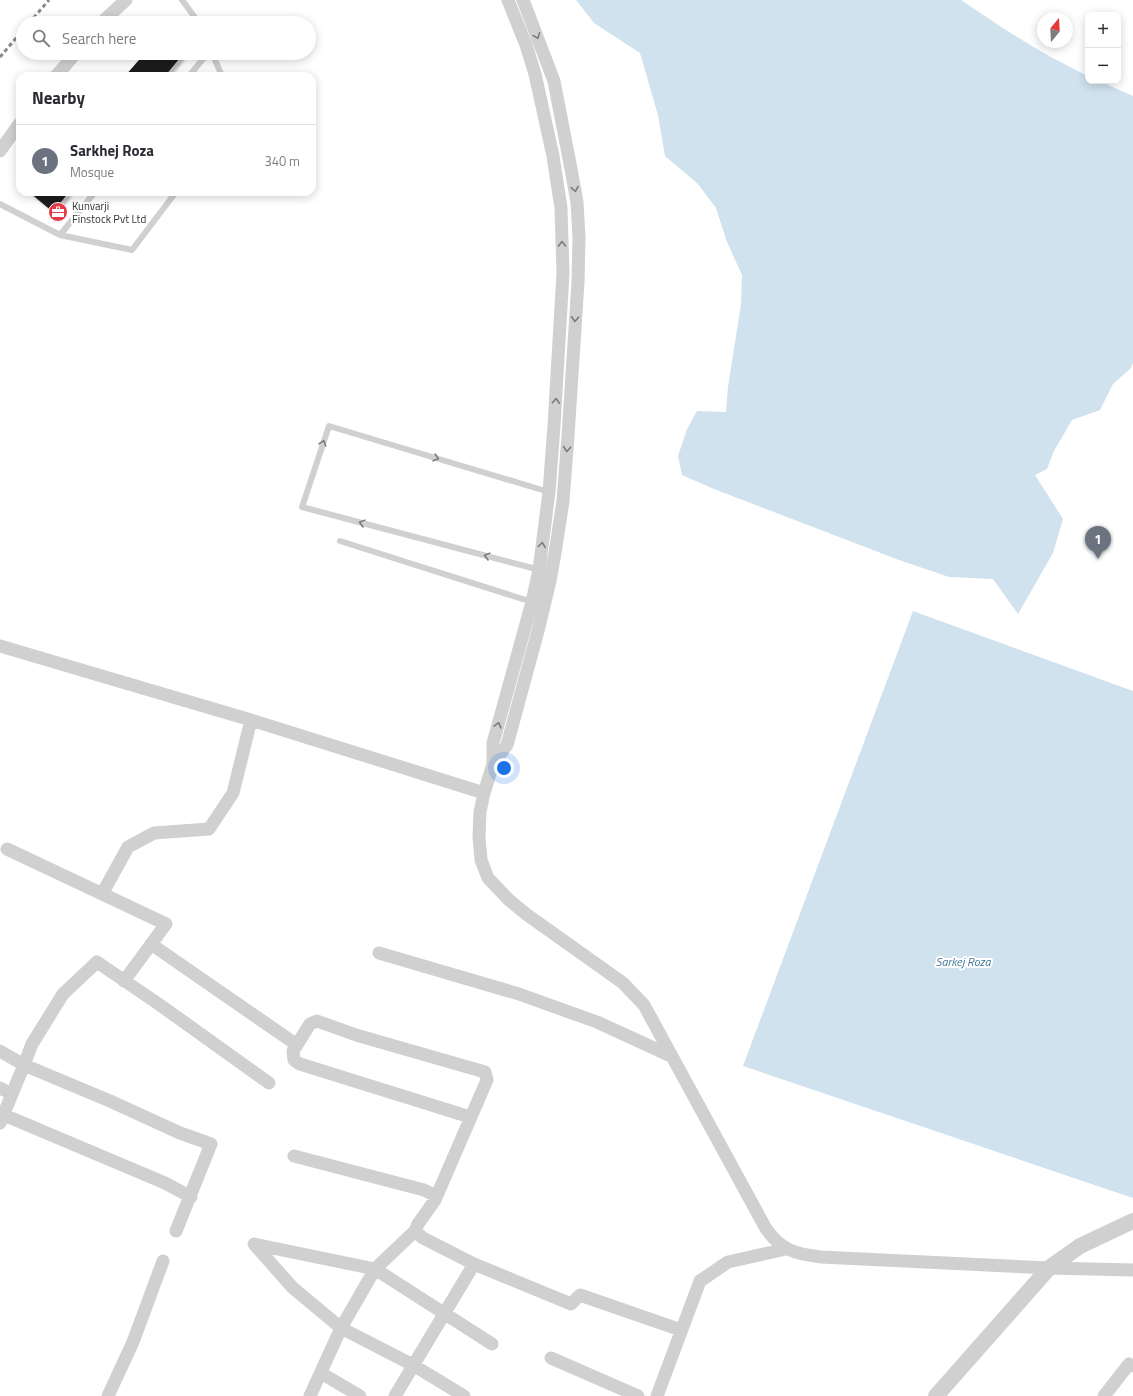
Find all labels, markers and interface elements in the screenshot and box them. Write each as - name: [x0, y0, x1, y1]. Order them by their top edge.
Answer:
- north arrow: [1037, 12, 1073, 48]
- map controls: [1085, 12, 1121, 84]
- button: +: [1085, 12, 1121, 48]
- search box: [16, 16, 316, 60]
- icon: search: [30, 27, 52, 49]
- text: Search here: [62, 27, 136, 50]
- one-way arrow: [533, 33, 541, 40]
- button: −: [1085, 48, 1121, 84]
- text: Nearby: [32, 85, 85, 111]
- text: Sarkhej Roza: [70, 139, 154, 162]
- text: 1: [41, 151, 49, 171]
- text: 340 m: [264, 151, 300, 171]
- text: Mosque: [70, 162, 114, 182]
- one-way arrow: [570, 186, 578, 193]
- place label: Kunvarji Finstock Pvt Ltd: [72, 198, 146, 227]
- office icon: Kunvarji Finstock Pvt Ltd: [47, 201, 69, 223]
- one-way arrow: [558, 241, 566, 247]
- one-way arrow: [571, 316, 580, 322]
- one-way arrow: [552, 398, 561, 404]
- one-way arrow: [319, 439, 327, 446]
- one-way arrow: [563, 446, 572, 452]
- one-way arrow: [432, 453, 439, 462]
- one-way arrow: [359, 519, 366, 528]
- pin: 1: [1085, 526, 1111, 559]
- one-way arrow: [537, 542, 546, 548]
- one-way arrow: [484, 553, 491, 561]
- one-way arrow: [493, 722, 502, 729]
- your location: [494, 758, 514, 778]
- water label: Sarkej Roza: [935, 952, 992, 971]

